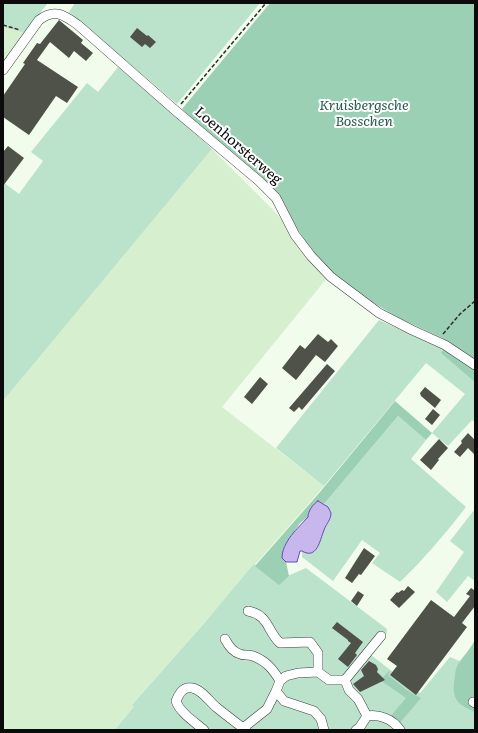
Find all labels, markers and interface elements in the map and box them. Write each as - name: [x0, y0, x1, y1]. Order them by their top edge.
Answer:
- park label: Kruisbergsche Bosschen: [319, 98, 409, 130]
- street label: Loenhorsterweg: [191, 104, 285, 188]

